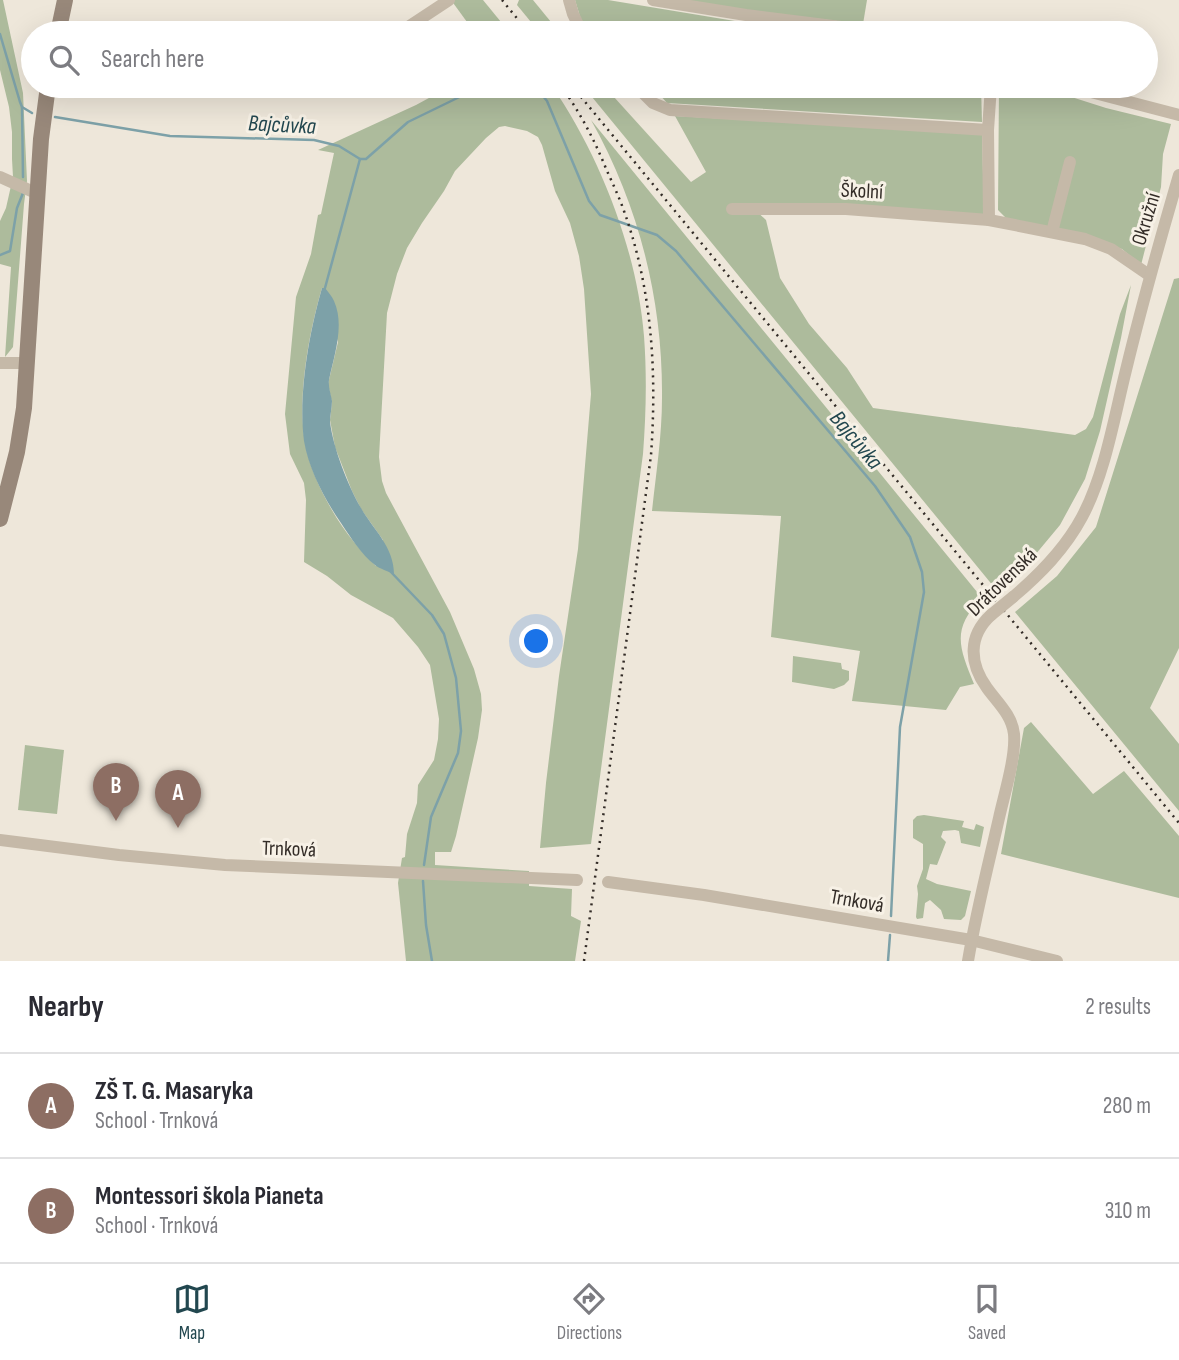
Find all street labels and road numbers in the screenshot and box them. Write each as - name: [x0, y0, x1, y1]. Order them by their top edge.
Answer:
- street label: Školní: [840, 177, 884, 205]
- street label: Okružní: [1126, 190, 1166, 248]
- street label: Drátovenská: [962, 542, 1042, 622]
- street label: Trnková: [262, 836, 316, 862]
- street label: Trnková: [828, 884, 886, 918]

